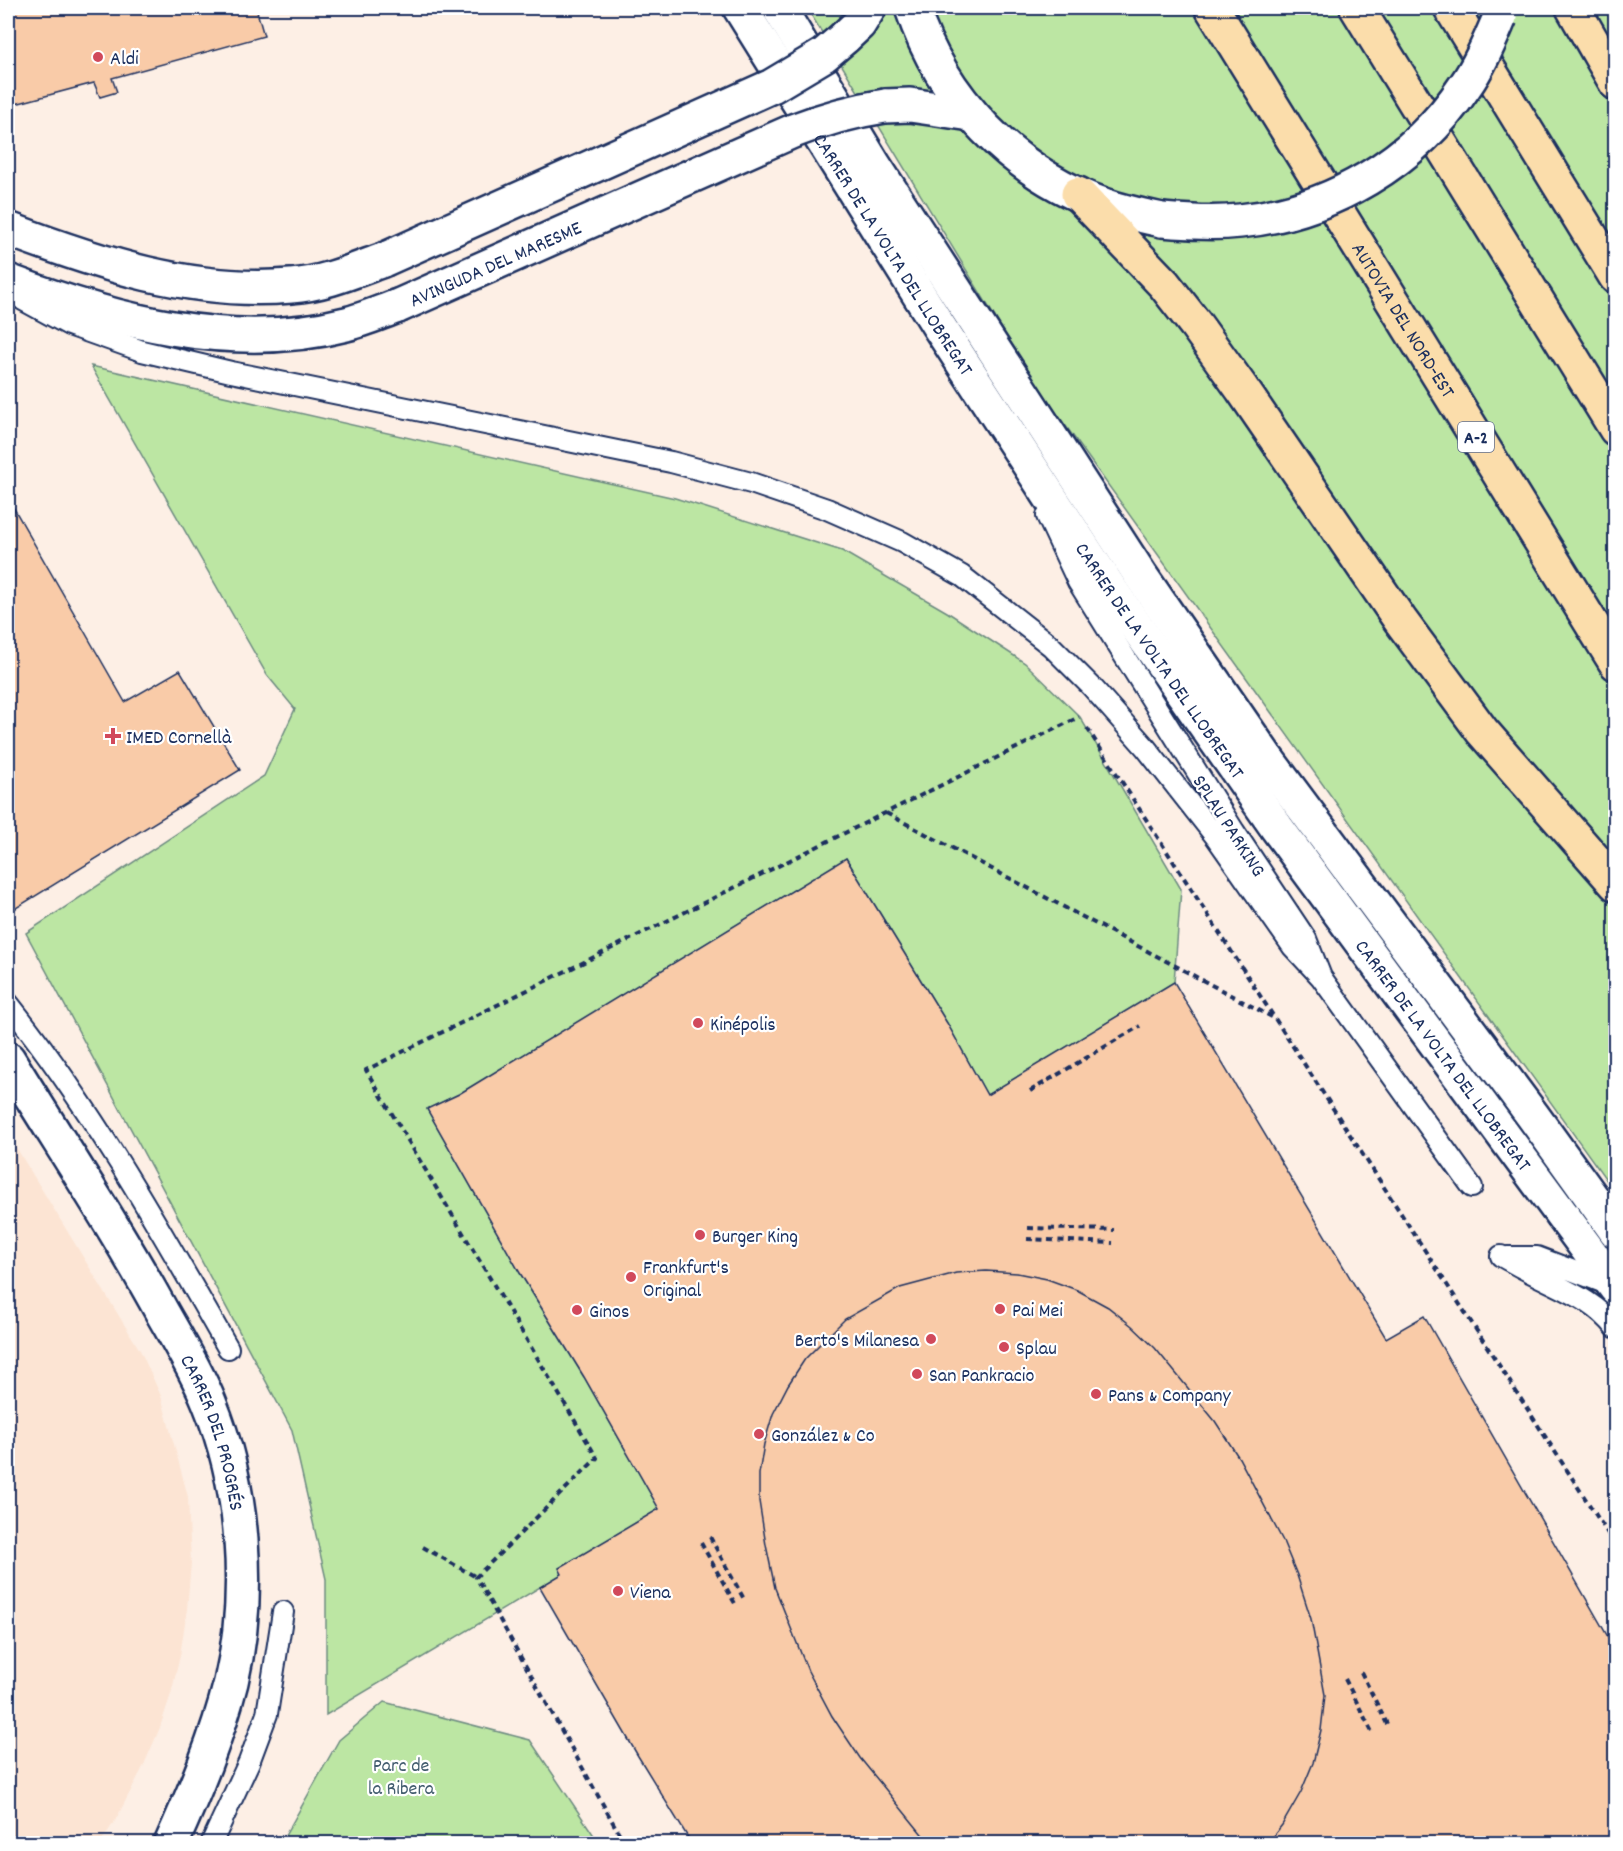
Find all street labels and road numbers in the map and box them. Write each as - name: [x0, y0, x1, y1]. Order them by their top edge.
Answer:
- street label: CARRER DE LA VOLTA DEL LLOBREGAT: [805, 129, 978, 382]
- street label: AVINGUDA DEL MARESME: [406, 215, 587, 316]
- street label: AUTOVIA DEL NORD-EST: [1343, 238, 1460, 404]
- road number: A-2: [1458, 422, 1494, 452]
- street label: CARRER DE LA VOLTA DEL LLOBREGAT: [1067, 538, 1250, 786]
- street label: SPLAU PARKING: [1184, 770, 1271, 883]
- street label: CARRER DE LA VOLTA DEL LLOBREGAT: [1347, 935, 1536, 1178]
- street label: CARRER DEL PROGRÉS: [171, 1350, 249, 1513]

